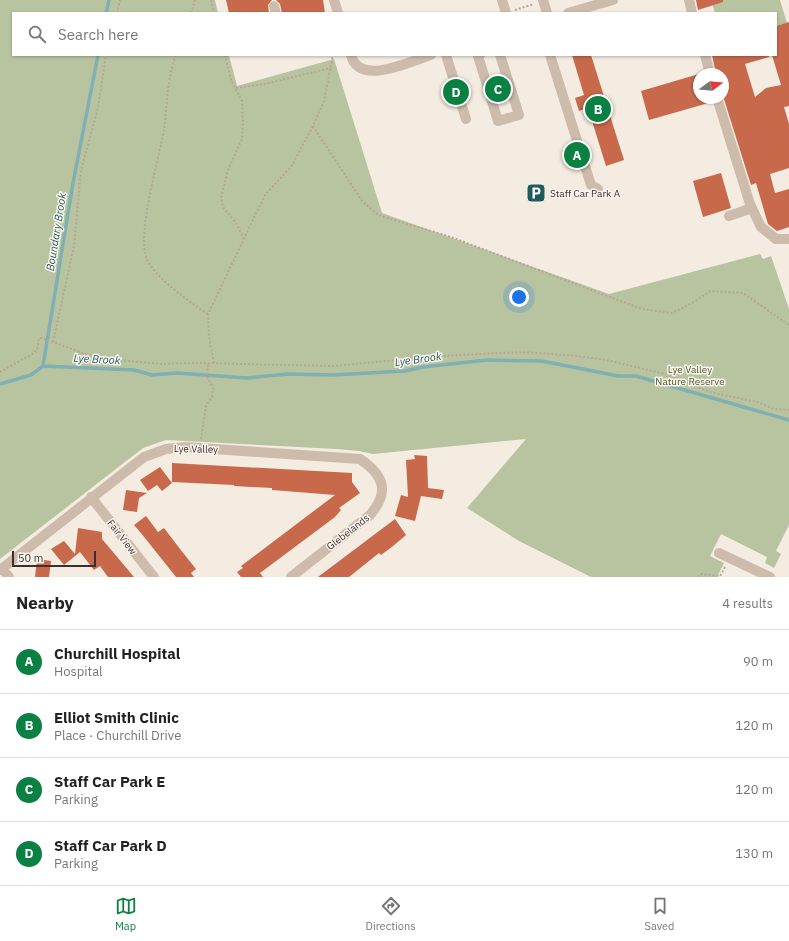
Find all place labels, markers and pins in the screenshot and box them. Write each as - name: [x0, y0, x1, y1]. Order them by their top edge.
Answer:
- pin: C: [485, 74, 511, 104]
- pin: D: [443, 77, 469, 107]
- pin: B: [585, 94, 611, 124]
- pin: A: [564, 140, 590, 170]
- parking icon: Staff Car Park A: [525, 182, 547, 204]
- place label: Staff Car Park A: [550, 187, 621, 200]

